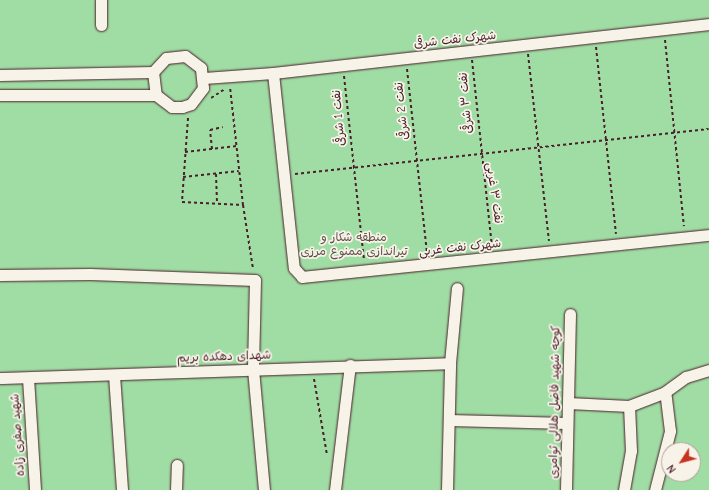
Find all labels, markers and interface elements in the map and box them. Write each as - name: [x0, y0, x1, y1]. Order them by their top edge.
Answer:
- street label: شهرک نفت شرقی: [413, 29, 497, 51]
- street label: نفت ۳ شرقی: [456, 72, 476, 134]
- street label: نفت 2 شرقی: [392, 81, 412, 141]
- street label: نفت 1 شرقی: [329, 89, 349, 147]
- street label: نفت ۳ غربی: [483, 162, 505, 224]
- park label: منطقه شکار و تیراندازی ممنوع مرزی: [300, 231, 408, 259]
- street label: شهرک نفت غربی: [418, 237, 502, 259]
- street label: کوچه شهید فاضل هلالی ثوامری: [546, 325, 564, 479]
- street label: شهدای دهکده بریم: [177, 348, 271, 366]
- street label: شهید صفری زاده: [8, 393, 28, 477]
- north arrow: [661, 442, 701, 482]
- text: N: [664, 462, 679, 475]

